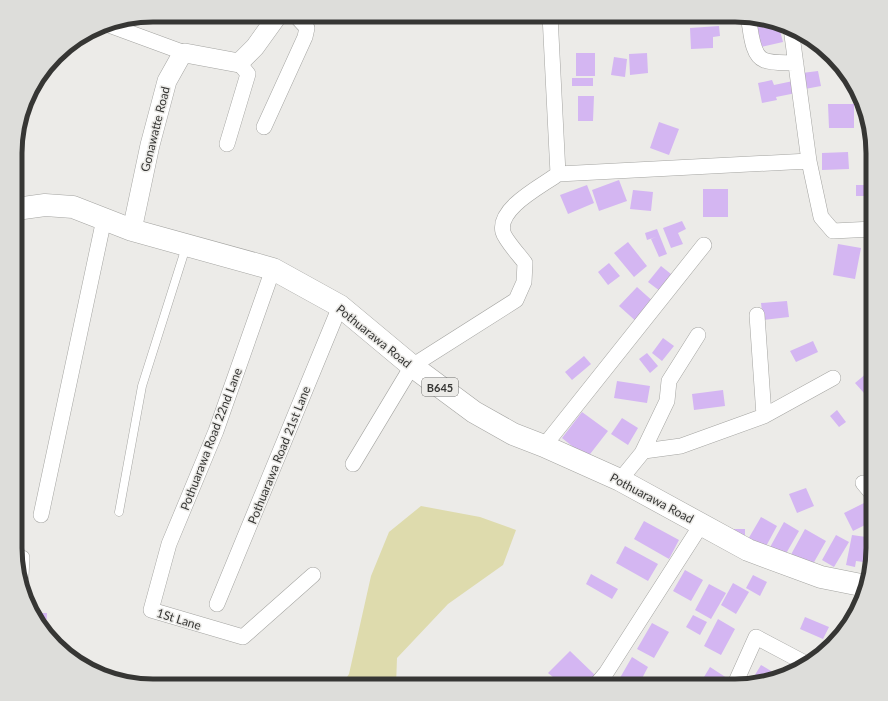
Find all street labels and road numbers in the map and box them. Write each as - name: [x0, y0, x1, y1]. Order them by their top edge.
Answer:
- street label: Gonawatte Road: [137, 85, 173, 173]
- street label: Pothuarawa Road: [333, 301, 415, 371]
- street label: Pothuarawa Road 22nd Lane: [177, 366, 245, 512]
- road number: B645: [422, 378, 458, 396]
- street label: Pothuarawa Road 21st Lane: [244, 384, 314, 526]
- street label: Pothuarawa Road: [608, 470, 696, 526]
- street label: 1St Lane: [155, 605, 203, 633]

